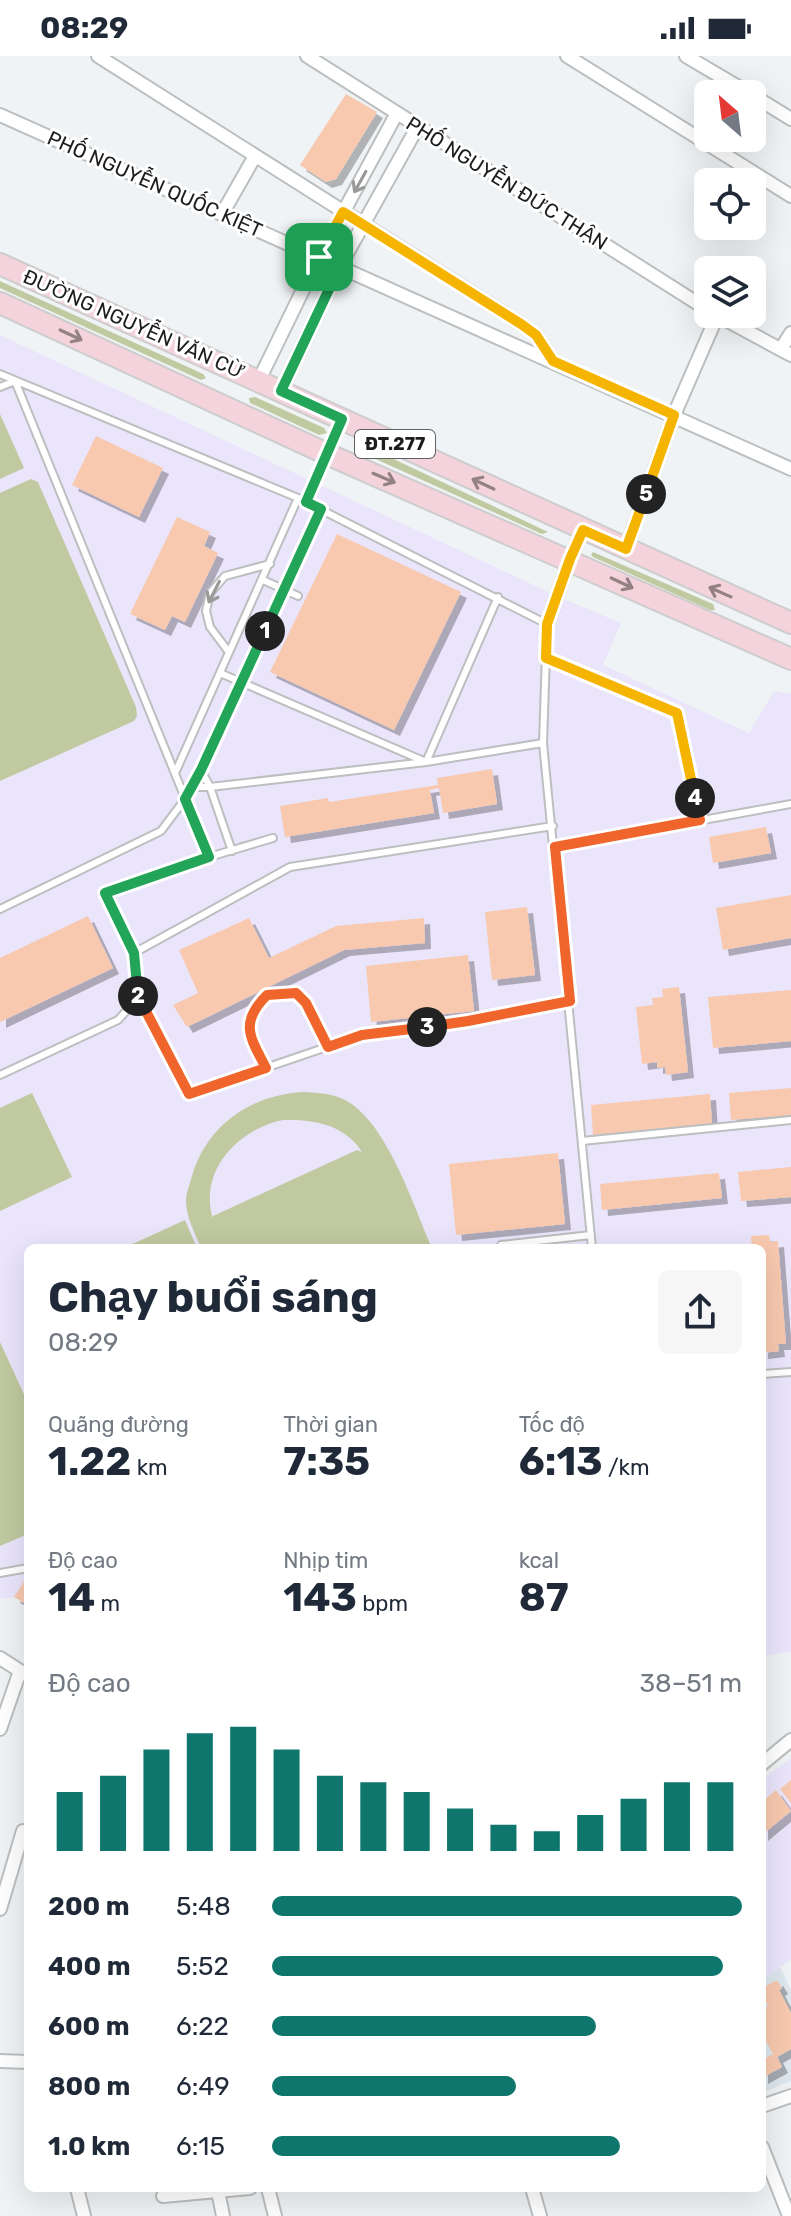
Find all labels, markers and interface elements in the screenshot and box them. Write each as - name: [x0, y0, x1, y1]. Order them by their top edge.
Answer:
- text: 08:29: [40, 10, 128, 46]
- north arrow: [694, 80, 766, 152]
- map controls: [694, 80, 766, 328]
- street label: PHỐ NGUYỄN ĐỨC THẬN: [402, 109, 614, 255]
- street label: PHỐ NGUYỄN QUỐC KIỆT: [44, 123, 268, 242]
- button: locate: [694, 168, 766, 240]
- one-way arrow: [352, 169, 367, 193]
- pin: [285, 223, 353, 291]
- icon: arrive: [297, 235, 341, 279]
- button: layers: [694, 256, 766, 328]
- street label: ĐƯỜNG NGUYỄN VĂN CỪ: [19, 263, 249, 384]
- one-way arrow: [58, 329, 83, 344]
- road number: ĐT.277: [355, 430, 435, 458]
- one-way arrow: [371, 472, 396, 487]
- pin: 5: [626, 474, 666, 514]
- one-way arrow: [471, 476, 495, 491]
- text: 5: [639, 480, 653, 507]
- one-way arrow: [610, 576, 634, 591]
- one-way arrow: [205, 580, 221, 604]
- one-way arrow: [708, 583, 732, 598]
- pin: 1: [245, 611, 285, 651]
- text: 1: [260, 617, 270, 644]
- pin: 4: [675, 778, 715, 818]
- text: 4: [687, 784, 703, 811]
- pin: 2: [118, 976, 158, 1016]
- text: 2: [131, 982, 145, 1009]
- pin: 3: [407, 1007, 447, 1047]
- text: 3: [420, 1013, 434, 1040]
- button: share: [658, 1270, 742, 1354]
- text: Chạy buổi sáng: [48, 1271, 378, 1323]
- text: 08:29: [48, 1327, 118, 1358]
- text: Quãng đường: [48, 1411, 189, 1438]
- text: Thời gian: [283, 1411, 378, 1438]
- text: Tốc độ: [519, 1411, 585, 1438]
- text: 1.22: [48, 1438, 131, 1485]
- text: 7:35: [283, 1438, 370, 1485]
- text: 6:13: [519, 1438, 603, 1485]
- text: km: [131, 1454, 168, 1481]
- text: /km: [603, 1454, 650, 1481]
- text: Độ cao: [48, 1547, 118, 1574]
- text: Nhịp tim: [283, 1547, 368, 1574]
- text: kcal: [519, 1547, 559, 1574]
- text: 14: [48, 1574, 95, 1621]
- text: 143: [283, 1574, 357, 1621]
- text: 87: [519, 1574, 569, 1621]
- text: m: [95, 1590, 120, 1617]
- text: bpm: [357, 1590, 408, 1617]
- text: Độ cao: [48, 1668, 131, 1699]
- text: 38–51 m: [639, 1668, 742, 1699]
- text: 200 m: [48, 1891, 130, 1922]
- text: 5:48: [176, 1891, 231, 1922]
- text: 400 m: [48, 1951, 130, 1982]
- text: 5:52: [176, 1951, 229, 1982]
- text: 600 m: [48, 2011, 130, 2042]
- text: 6:22: [176, 2011, 229, 2042]
- text: 800 m: [48, 2071, 130, 2102]
- text: 6:49: [176, 2071, 230, 2102]
- text: 1.0 km: [48, 2131, 130, 2162]
- text: 6:15: [176, 2131, 225, 2162]

